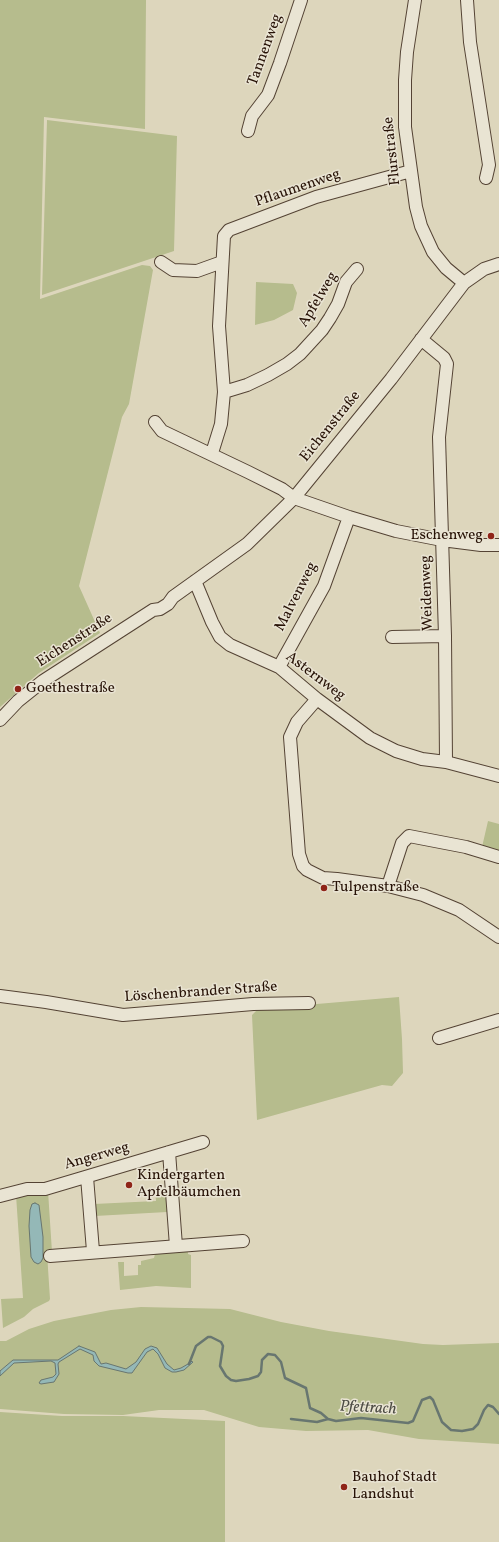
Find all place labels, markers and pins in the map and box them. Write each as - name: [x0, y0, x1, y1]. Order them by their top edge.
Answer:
- place label: Eschenweg: [411, 527, 483, 545]
- marker: Eschenweg: [486, 531, 496, 541]
- place label: Goethestraße: [26, 680, 115, 698]
- marker: Goethestraße: [13, 684, 23, 694]
- place label: Tulpenstraße: [332, 879, 419, 897]
- marker: Tulpenstraße: [319, 883, 329, 893]
- place label: Kindergarten Apfelbäumchen: [137, 1167, 241, 1202]
- marker: Kindergarten Apfelbäumchen: [124, 1180, 134, 1190]
- place label: Bauhof Stadt Landshut: [352, 1469, 437, 1504]
- marker: Bauhof Stadt Landshut: [339, 1482, 349, 1492]

